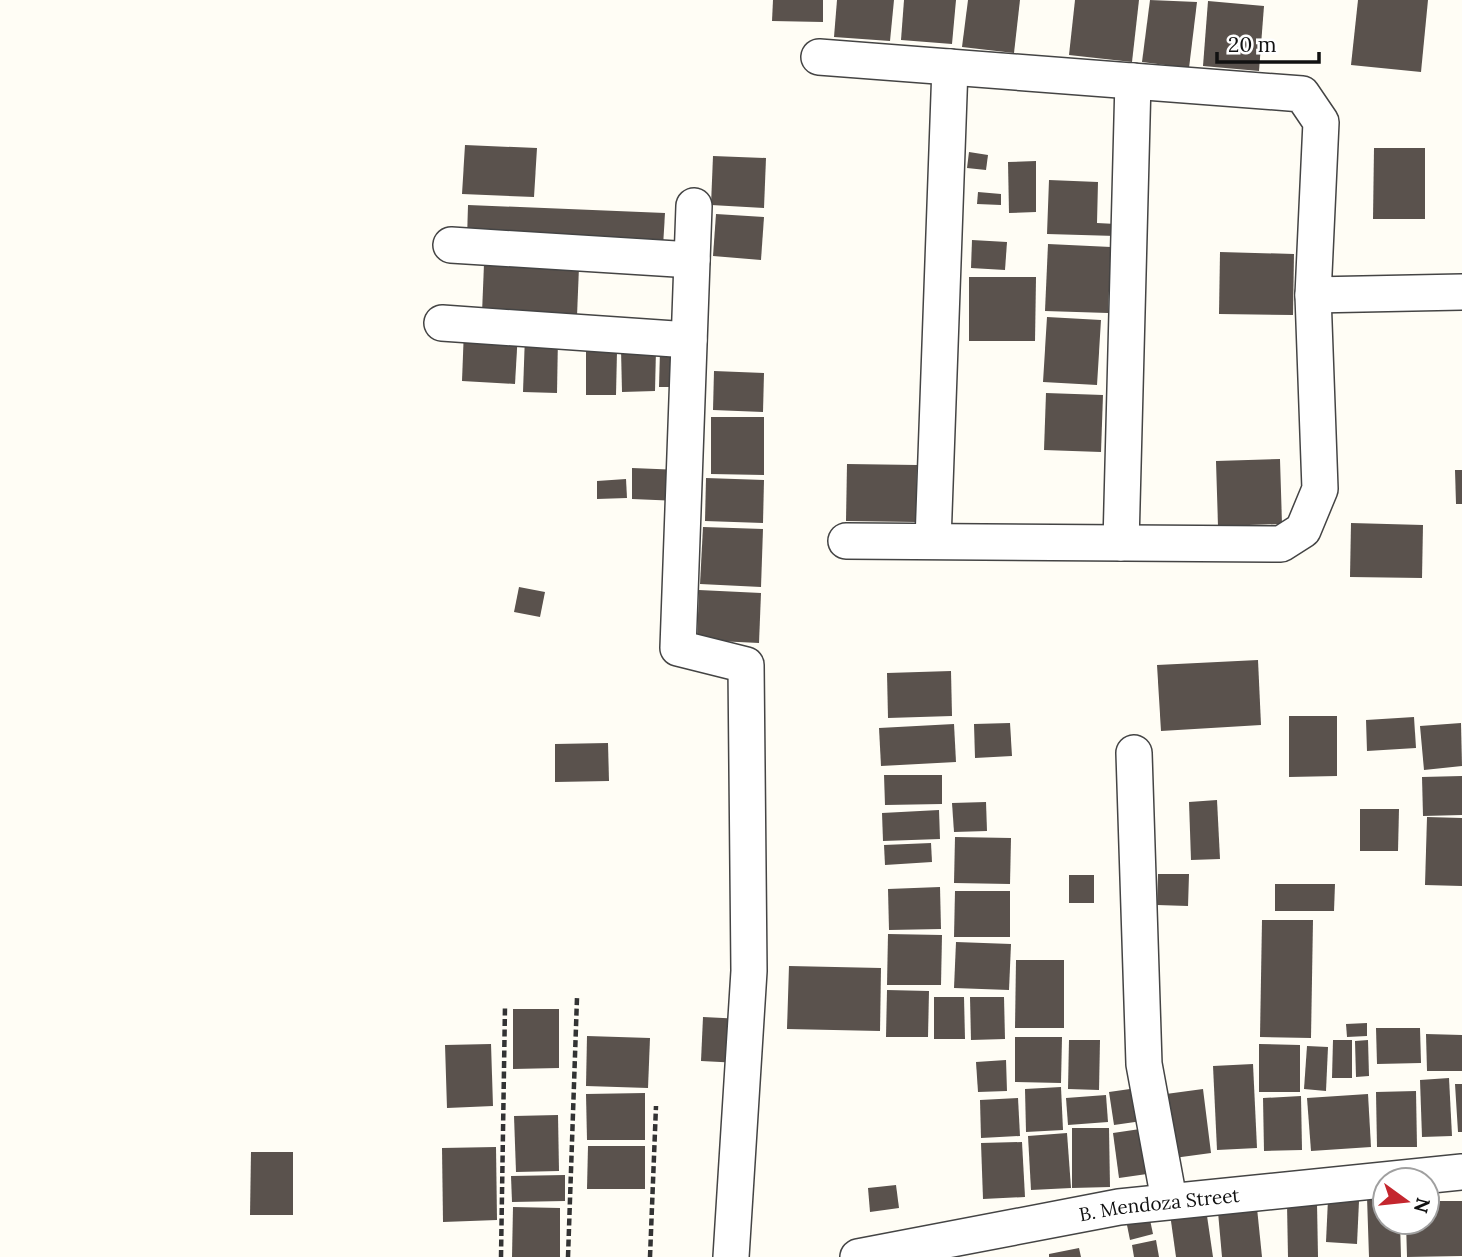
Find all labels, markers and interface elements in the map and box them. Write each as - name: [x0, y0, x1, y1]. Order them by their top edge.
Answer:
- scale bar: [1217, 21, 1318, 65]
- text: 20 m: [1228, 31, 1277, 58]
- north arrow: [1371, 1166, 1441, 1236]
- street label: B. Mendoza Street: [1077, 1183, 1241, 1226]
- text: N: [1409, 1195, 1436, 1216]

